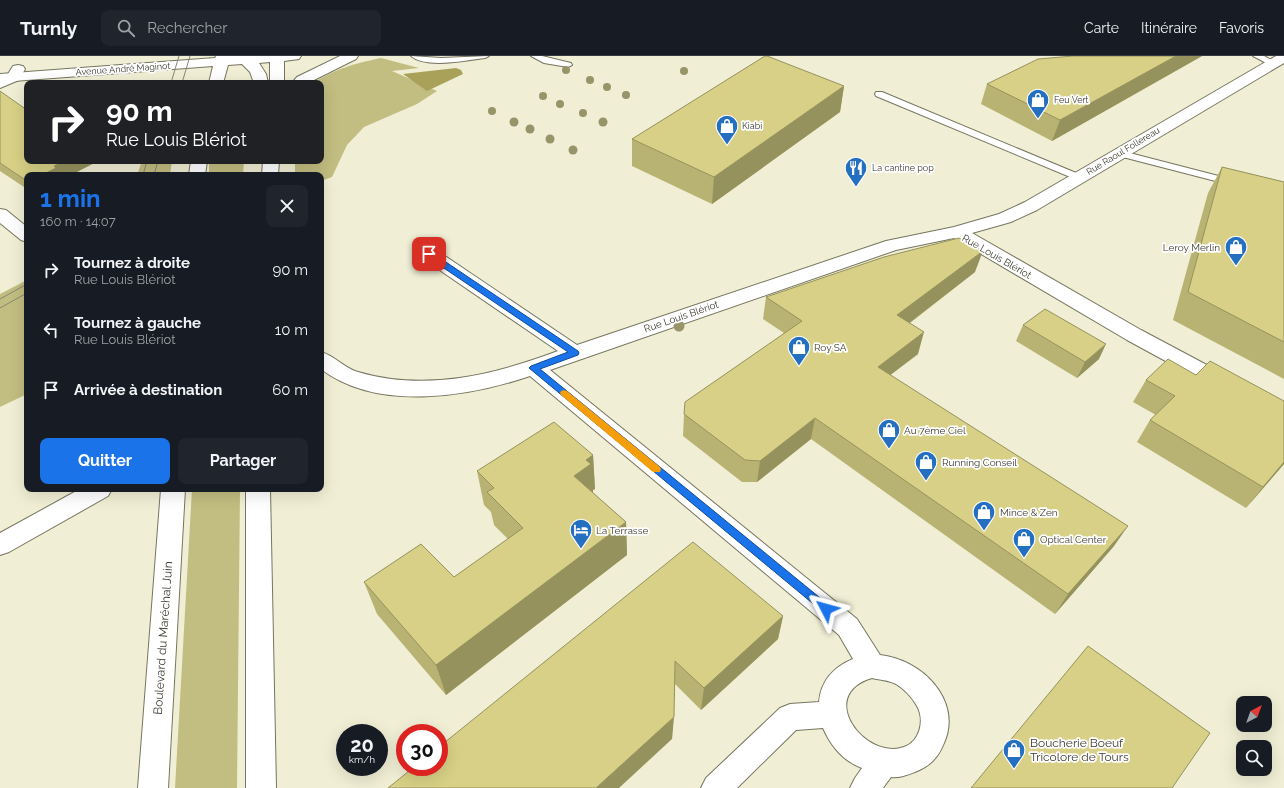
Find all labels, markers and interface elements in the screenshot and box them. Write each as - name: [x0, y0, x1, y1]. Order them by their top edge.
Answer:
- search box: [101, 10, 381, 46]
- text: Turnly: [20, 17, 77, 39]
- icon: search: [115, 17, 137, 39]
- text: Rechercher: [147, 19, 227, 37]
- text: Carte: [1084, 20, 1119, 36]
- text: Itinéraire: [1141, 20, 1197, 36]
- text: Favoris: [1219, 20, 1264, 36]
- street label: Avenue André Maginot: [75, 61, 171, 77]
- shop icon: Feu Vert: [1025, 87, 1051, 120]
- text: 90 m: [106, 95, 172, 128]
- place label: Feu Vert: [1054, 95, 1089, 105]
- icon: right: [40, 96, 92, 148]
- shop icon: Kiabi: [714, 113, 740, 146]
- place label: Kiabi: [742, 121, 762, 131]
- street label: Rue Raoul Follereau: [1085, 125, 1161, 177]
- text: Rue Louis Blériot: [106, 129, 247, 150]
- restaurant icon: La cantine pop: [843, 155, 869, 188]
- place label: La cantine pop: [872, 163, 934, 173]
- text: 1 min: [40, 184, 101, 213]
- button: close: [266, 185, 308, 227]
- text: 160 m · 14:07: [40, 214, 116, 229]
- street label: Rue Louis Blériot: [960, 232, 1034, 281]
- shop icon: Leroy Merlin: [1223, 234, 1249, 267]
- pin: [412, 237, 446, 271]
- place label: Leroy Merlin: [1163, 242, 1220, 253]
- icon: arrive: [418, 243, 440, 265]
- text: Tournez à droite: [74, 254, 190, 272]
- icon: right: [40, 259, 62, 281]
- text: 90 m: [272, 261, 308, 279]
- text: Rue Louis Blériot: [74, 272, 176, 287]
- street label: Rue Louis Blériot: [642, 298, 721, 334]
- text: Tournez à gauche: [74, 314, 201, 332]
- icon: left: [40, 319, 62, 341]
- text: 10 m: [275, 321, 308, 339]
- text: Rue Louis Blériot: [74, 332, 176, 347]
- shop icon: Roy SA: [786, 334, 812, 367]
- place label: Roy SA: [814, 342, 847, 353]
- icon: arrive: [40, 379, 62, 401]
- text: Arrivée à destination: [74, 381, 222, 399]
- text: 60 m: [272, 381, 308, 399]
- shop icon: Au 7ème Ciel: [876, 417, 902, 450]
- place label: Au 7ème Ciel: [904, 425, 966, 436]
- button: Quitter: [40, 438, 170, 484]
- button: Partager: [178, 438, 308, 484]
- shop icon: Running Conseil: [913, 449, 939, 482]
- place label: Running Conseil: [942, 457, 1017, 468]
- shop icon: Mince & Zen: [971, 499, 997, 532]
- place label: Mince & Zen: [1000, 507, 1058, 518]
- hotel icon: La Terrasse: [568, 517, 594, 550]
- place label: La Terrasse: [596, 525, 648, 536]
- shop icon: Optical Center: [1011, 526, 1037, 559]
- place label: Optical Center: [1040, 534, 1107, 545]
- street label: Boulevard du Maréchal Juin: [151, 561, 175, 715]
- position arrow: [805, 588, 847, 630]
- north arrow: [1236, 696, 1272, 732]
- map controls: [1236, 696, 1272, 776]
- speed limit sign: 30: [396, 724, 448, 776]
- text: 20: [350, 733, 374, 757]
- place label: Boucherie Boeuf Tricolore de Tours: [1030, 736, 1129, 764]
- shop icon: Boucherie Boeuf Tricolore de Tours: [1001, 737, 1027, 770]
- button: search: [1236, 740, 1272, 776]
- text: km/h: [349, 754, 375, 765]

